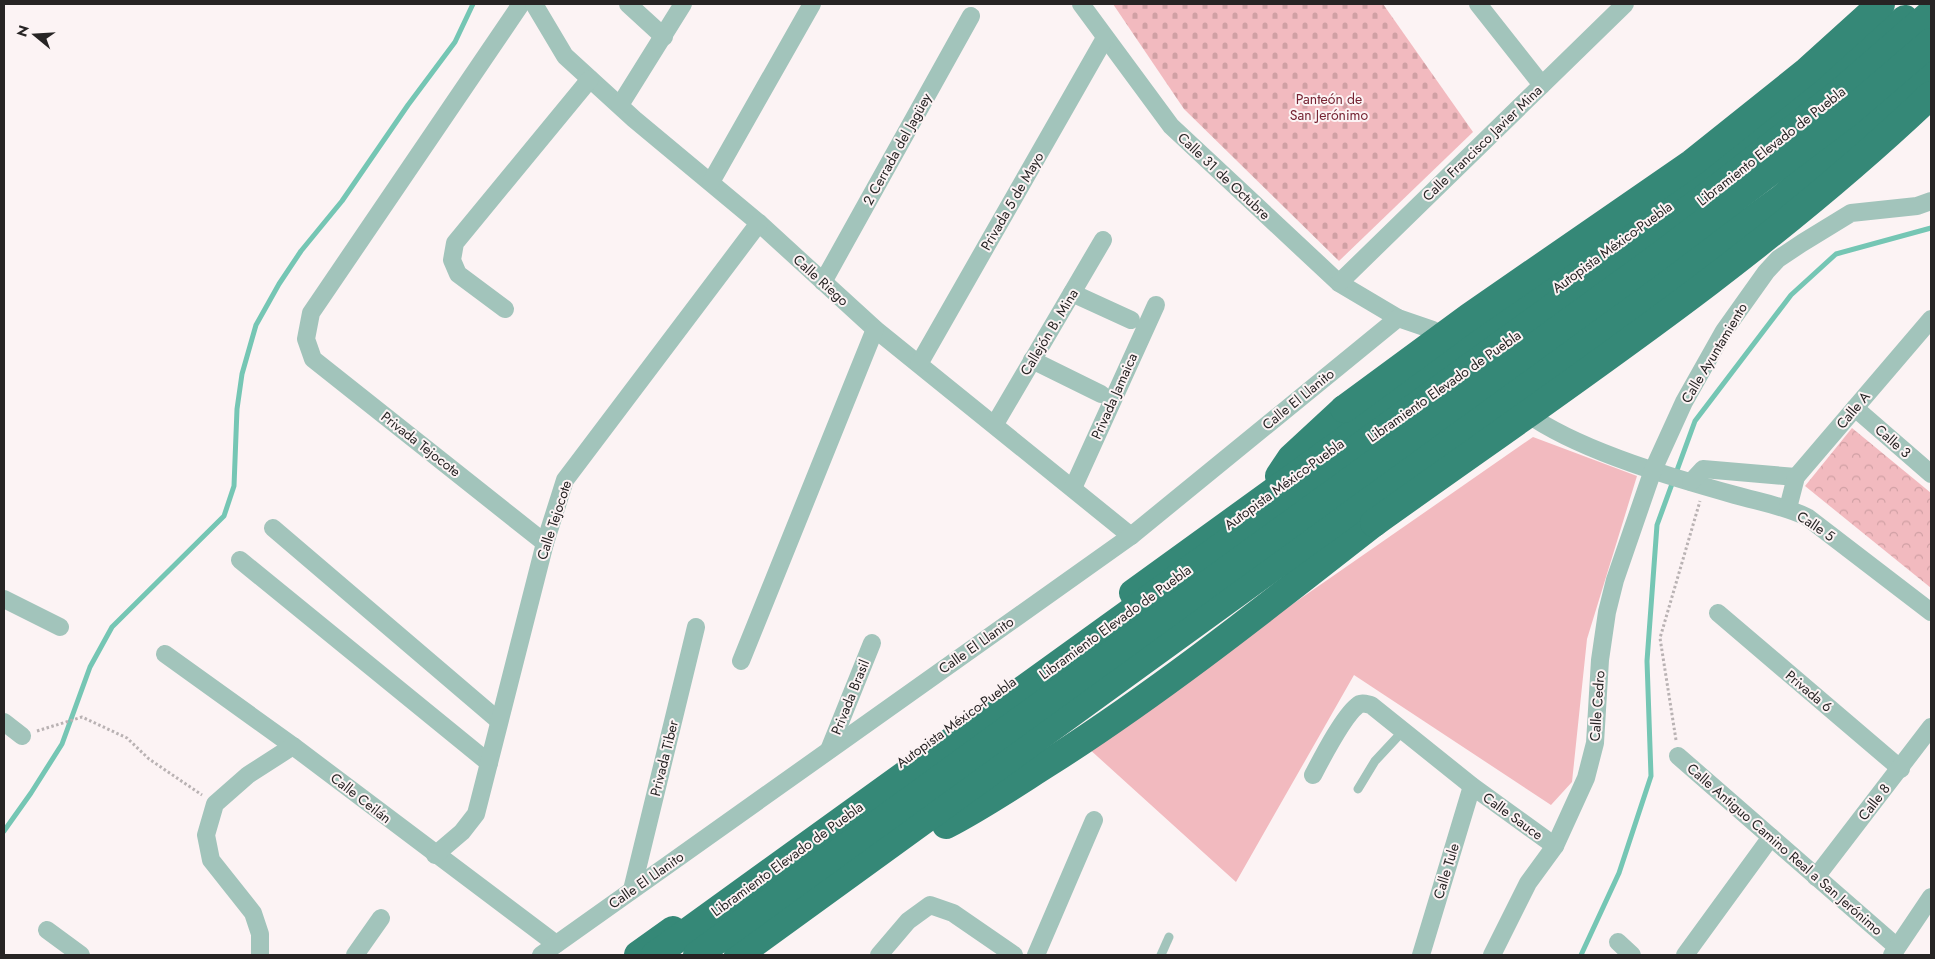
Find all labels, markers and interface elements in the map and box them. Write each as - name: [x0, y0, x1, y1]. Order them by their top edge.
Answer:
- north arrow: [10, 10, 60, 60]
- text: N: [11, 23, 34, 39]
- street label: Calle Francisco Javier Mina: [1418, 80, 1546, 206]
- street label: Libramiento Elevado de Puebla: [1692, 82, 1850, 210]
- street label: 2 Cerrada del Jagüey: [858, 89, 937, 209]
- park label: Panteón de San Jerónimo: [1290, 89, 1369, 125]
- street label: Calle 31 de Octubre: [1173, 128, 1275, 224]
- street label: Privada 5 de Mayo: [976, 148, 1049, 254]
- street label: Autopista México-Puebla: [1548, 197, 1676, 297]
- street label: Calle Riego: [789, 250, 853, 311]
- street label: Callejón B. Mina: [1015, 285, 1083, 379]
- street label: Calle Ayuntamiento: [1676, 299, 1752, 407]
- street label: Libramiento Elevado de Puebla: [1363, 325, 1525, 447]
- street label: Privada Jamaica: [1086, 350, 1142, 442]
- street label: Calle El Llanito: [1258, 363, 1339, 434]
- street label: Calle A: [1831, 386, 1875, 433]
- street label: Privada Tejocote: [377, 407, 465, 481]
- street label: Calle 3: [1871, 420, 1916, 462]
- street label: Autopista México-Puebla: [1220, 434, 1348, 534]
- street label: Calle Tejocote: [532, 478, 576, 562]
- street label: Calle 5: [1793, 506, 1839, 546]
- street label: Libramiento Elevado de Puebla: [1035, 560, 1195, 684]
- street label: Calle El Llanito: [934, 611, 1018, 678]
- street label: Privada Brasil: [826, 656, 874, 738]
- street label: Privada 6: [1781, 665, 1837, 717]
- street label: Calle Cedro: [1585, 669, 1609, 742]
- street label: Autopista México-Puebla: [892, 672, 1020, 772]
- street label: Privada Tiber: [645, 718, 683, 798]
- street label: Calle Antiguo Camino Real a San Jerónimo: [1683, 758, 1887, 940]
- street label: Calle Ceilán: [326, 768, 396, 828]
- street label: Calle 8: [1853, 779, 1895, 825]
- street label: Calle Sauce: [1479, 787, 1547, 845]
- street label: Libramiento Elevado de Puebla: [707, 797, 867, 921]
- street label: Calle Tule: [1428, 841, 1464, 901]
- street label: Calle El Llanito: [604, 846, 688, 913]

